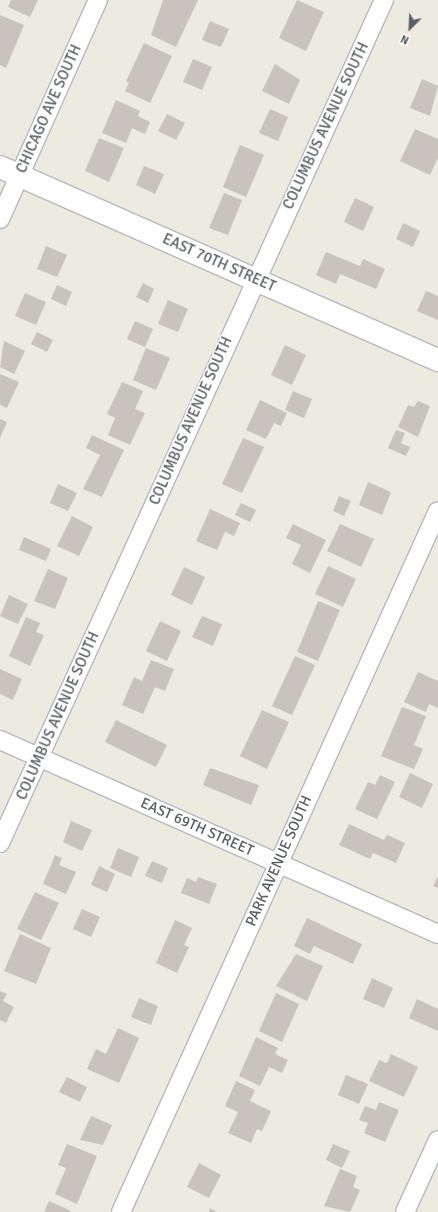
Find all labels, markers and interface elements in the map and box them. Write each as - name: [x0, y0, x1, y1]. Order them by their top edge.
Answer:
- north arrow: [390, 8, 430, 48]
- text: N: [399, 32, 411, 47]
- street label: COLUMBUS AVENUE SOUTH: [279, 40, 373, 212]
- street label: CHICAGO AVE SOUTH: [13, 42, 85, 176]
- street label: EAST 70TH STREET: [160, 230, 278, 296]
- street label: COLUMBUS AVENUE SOUTH: [146, 334, 236, 508]
- street label: COLUMBUS AVENUE SOUTH: [13, 629, 103, 803]
- street label: PARK AVENUE SOUTH: [242, 793, 316, 929]
- street label: EAST 69TH STREET: [138, 794, 256, 860]

